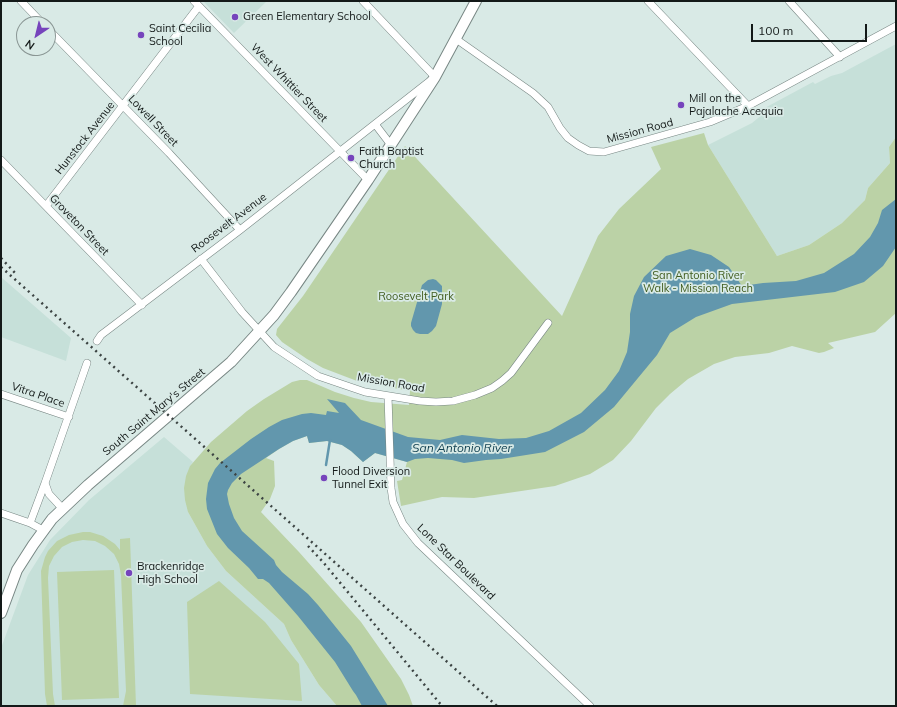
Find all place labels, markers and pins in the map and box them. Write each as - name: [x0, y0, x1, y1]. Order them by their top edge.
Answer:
- place label: Green Elementary School: [243, 10, 371, 24]
- marker: Green Elementary School: [230, 12, 240, 22]
- place label: Saint Cecilia School: [149, 22, 211, 48]
- marker: Saint Cecilia School: [136, 30, 146, 40]
- place label: Mill on the Pajalache Acequia: [689, 92, 783, 118]
- marker: Mill on the Pajalache Acequia: [676, 100, 686, 110]
- place label: Faith Baptist Church: [359, 145, 424, 171]
- marker: Faith Baptist Church: [346, 153, 356, 163]
- place label: Flood Diversion Tunnel Exit: [332, 465, 410, 491]
- marker: Flood Diversion Tunnel Exit: [319, 473, 329, 483]
- place label: Brackenridge High School: [137, 560, 204, 586]
- marker: Brackenridge High School: [124, 568, 134, 578]

